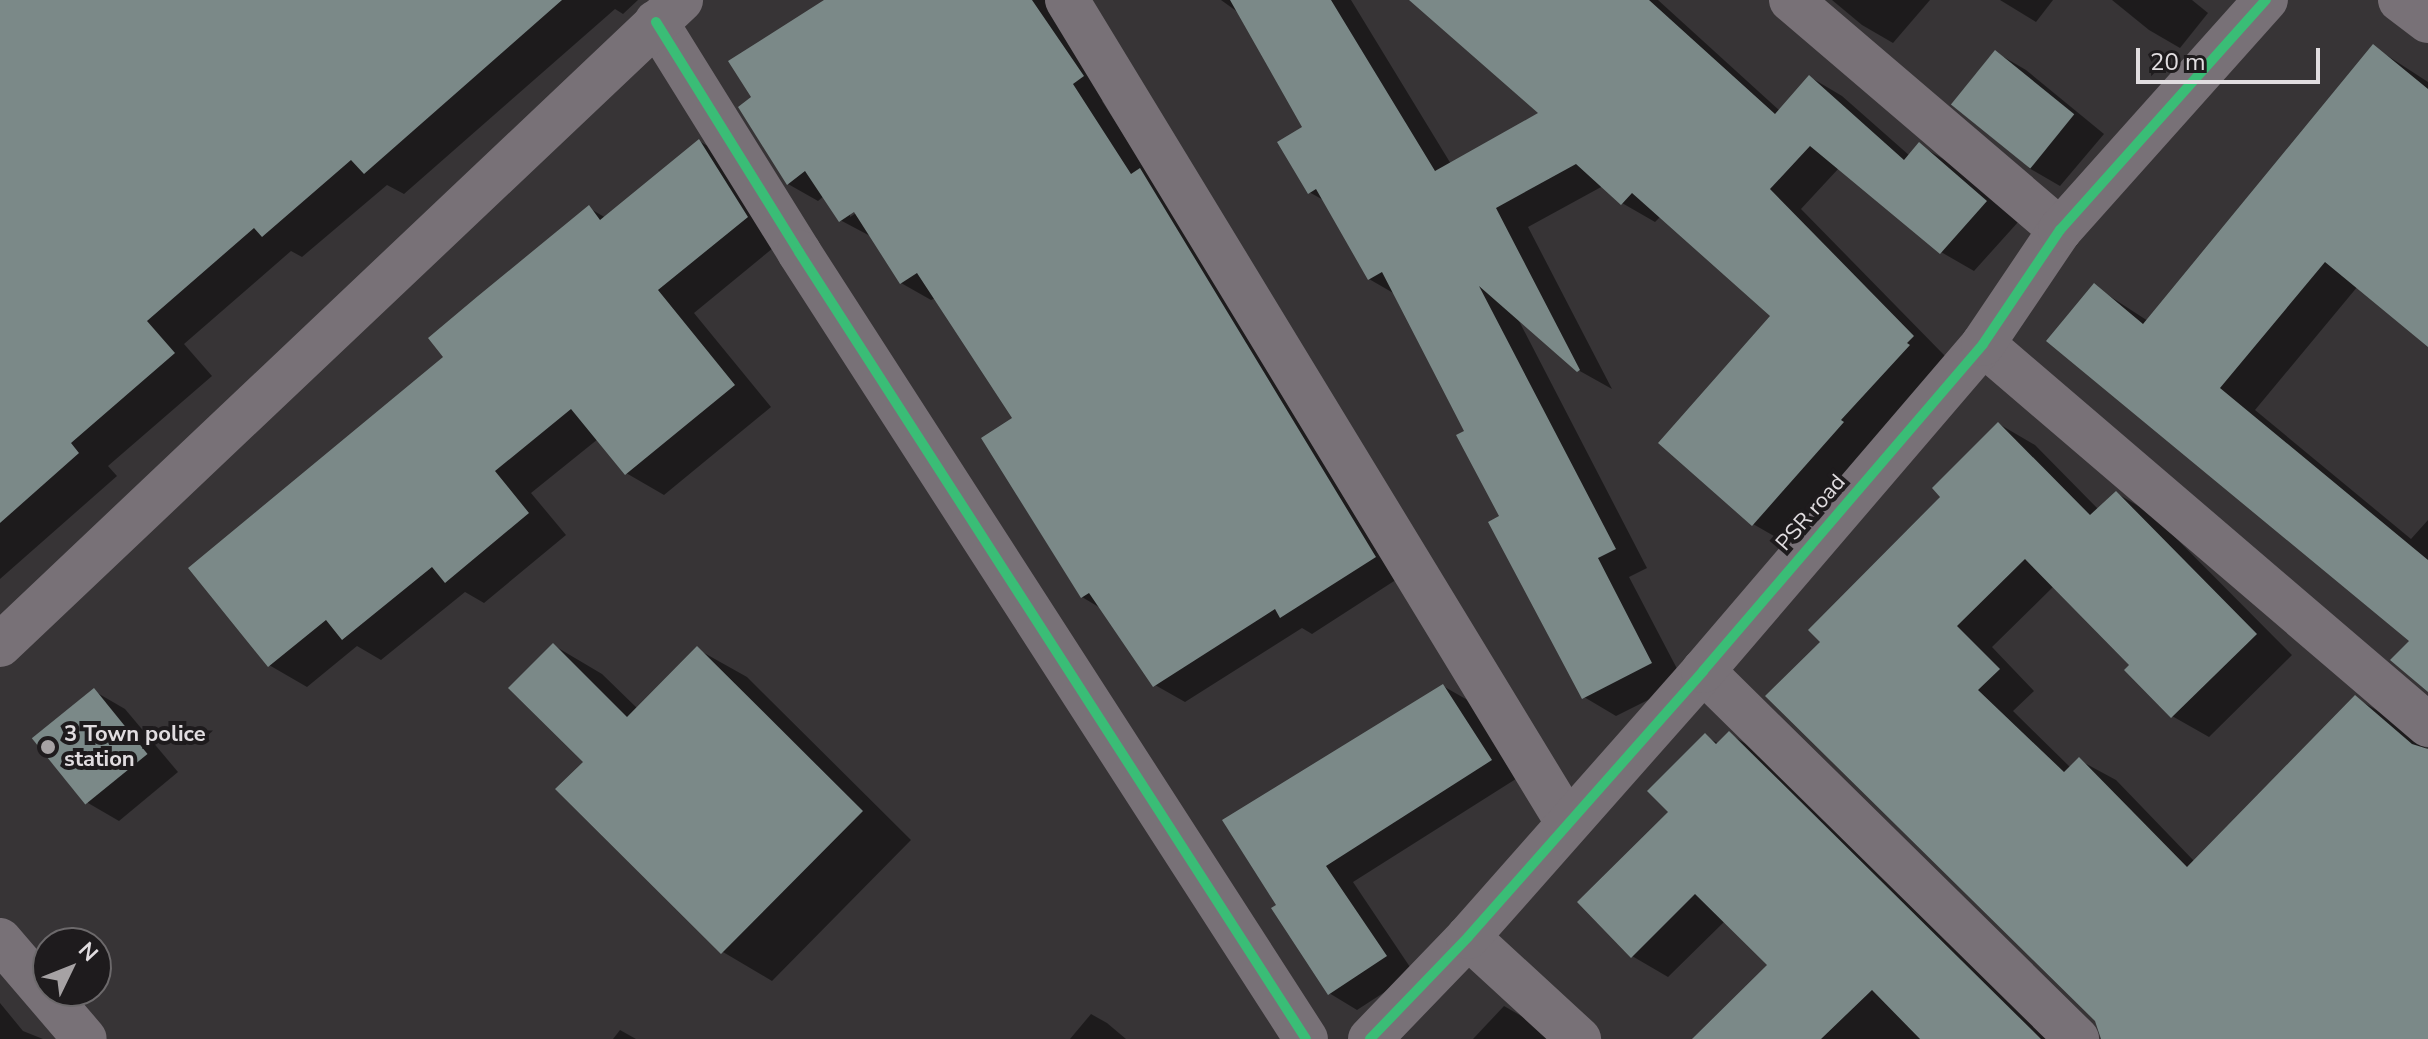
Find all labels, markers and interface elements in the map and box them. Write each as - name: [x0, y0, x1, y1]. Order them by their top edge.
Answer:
- scale bar: [2140, 32, 2324, 82]
- text: 20 m: [2150, 46, 2206, 78]
- street label: PSR road: [1771, 470, 1851, 556]
- place label: 3 Town police station: [64, 721, 206, 772]
- marker: 3 Town police station: [39, 738, 57, 756]
- north arrow: [32, 927, 112, 1007]
- text: N: [72, 936, 105, 968]

